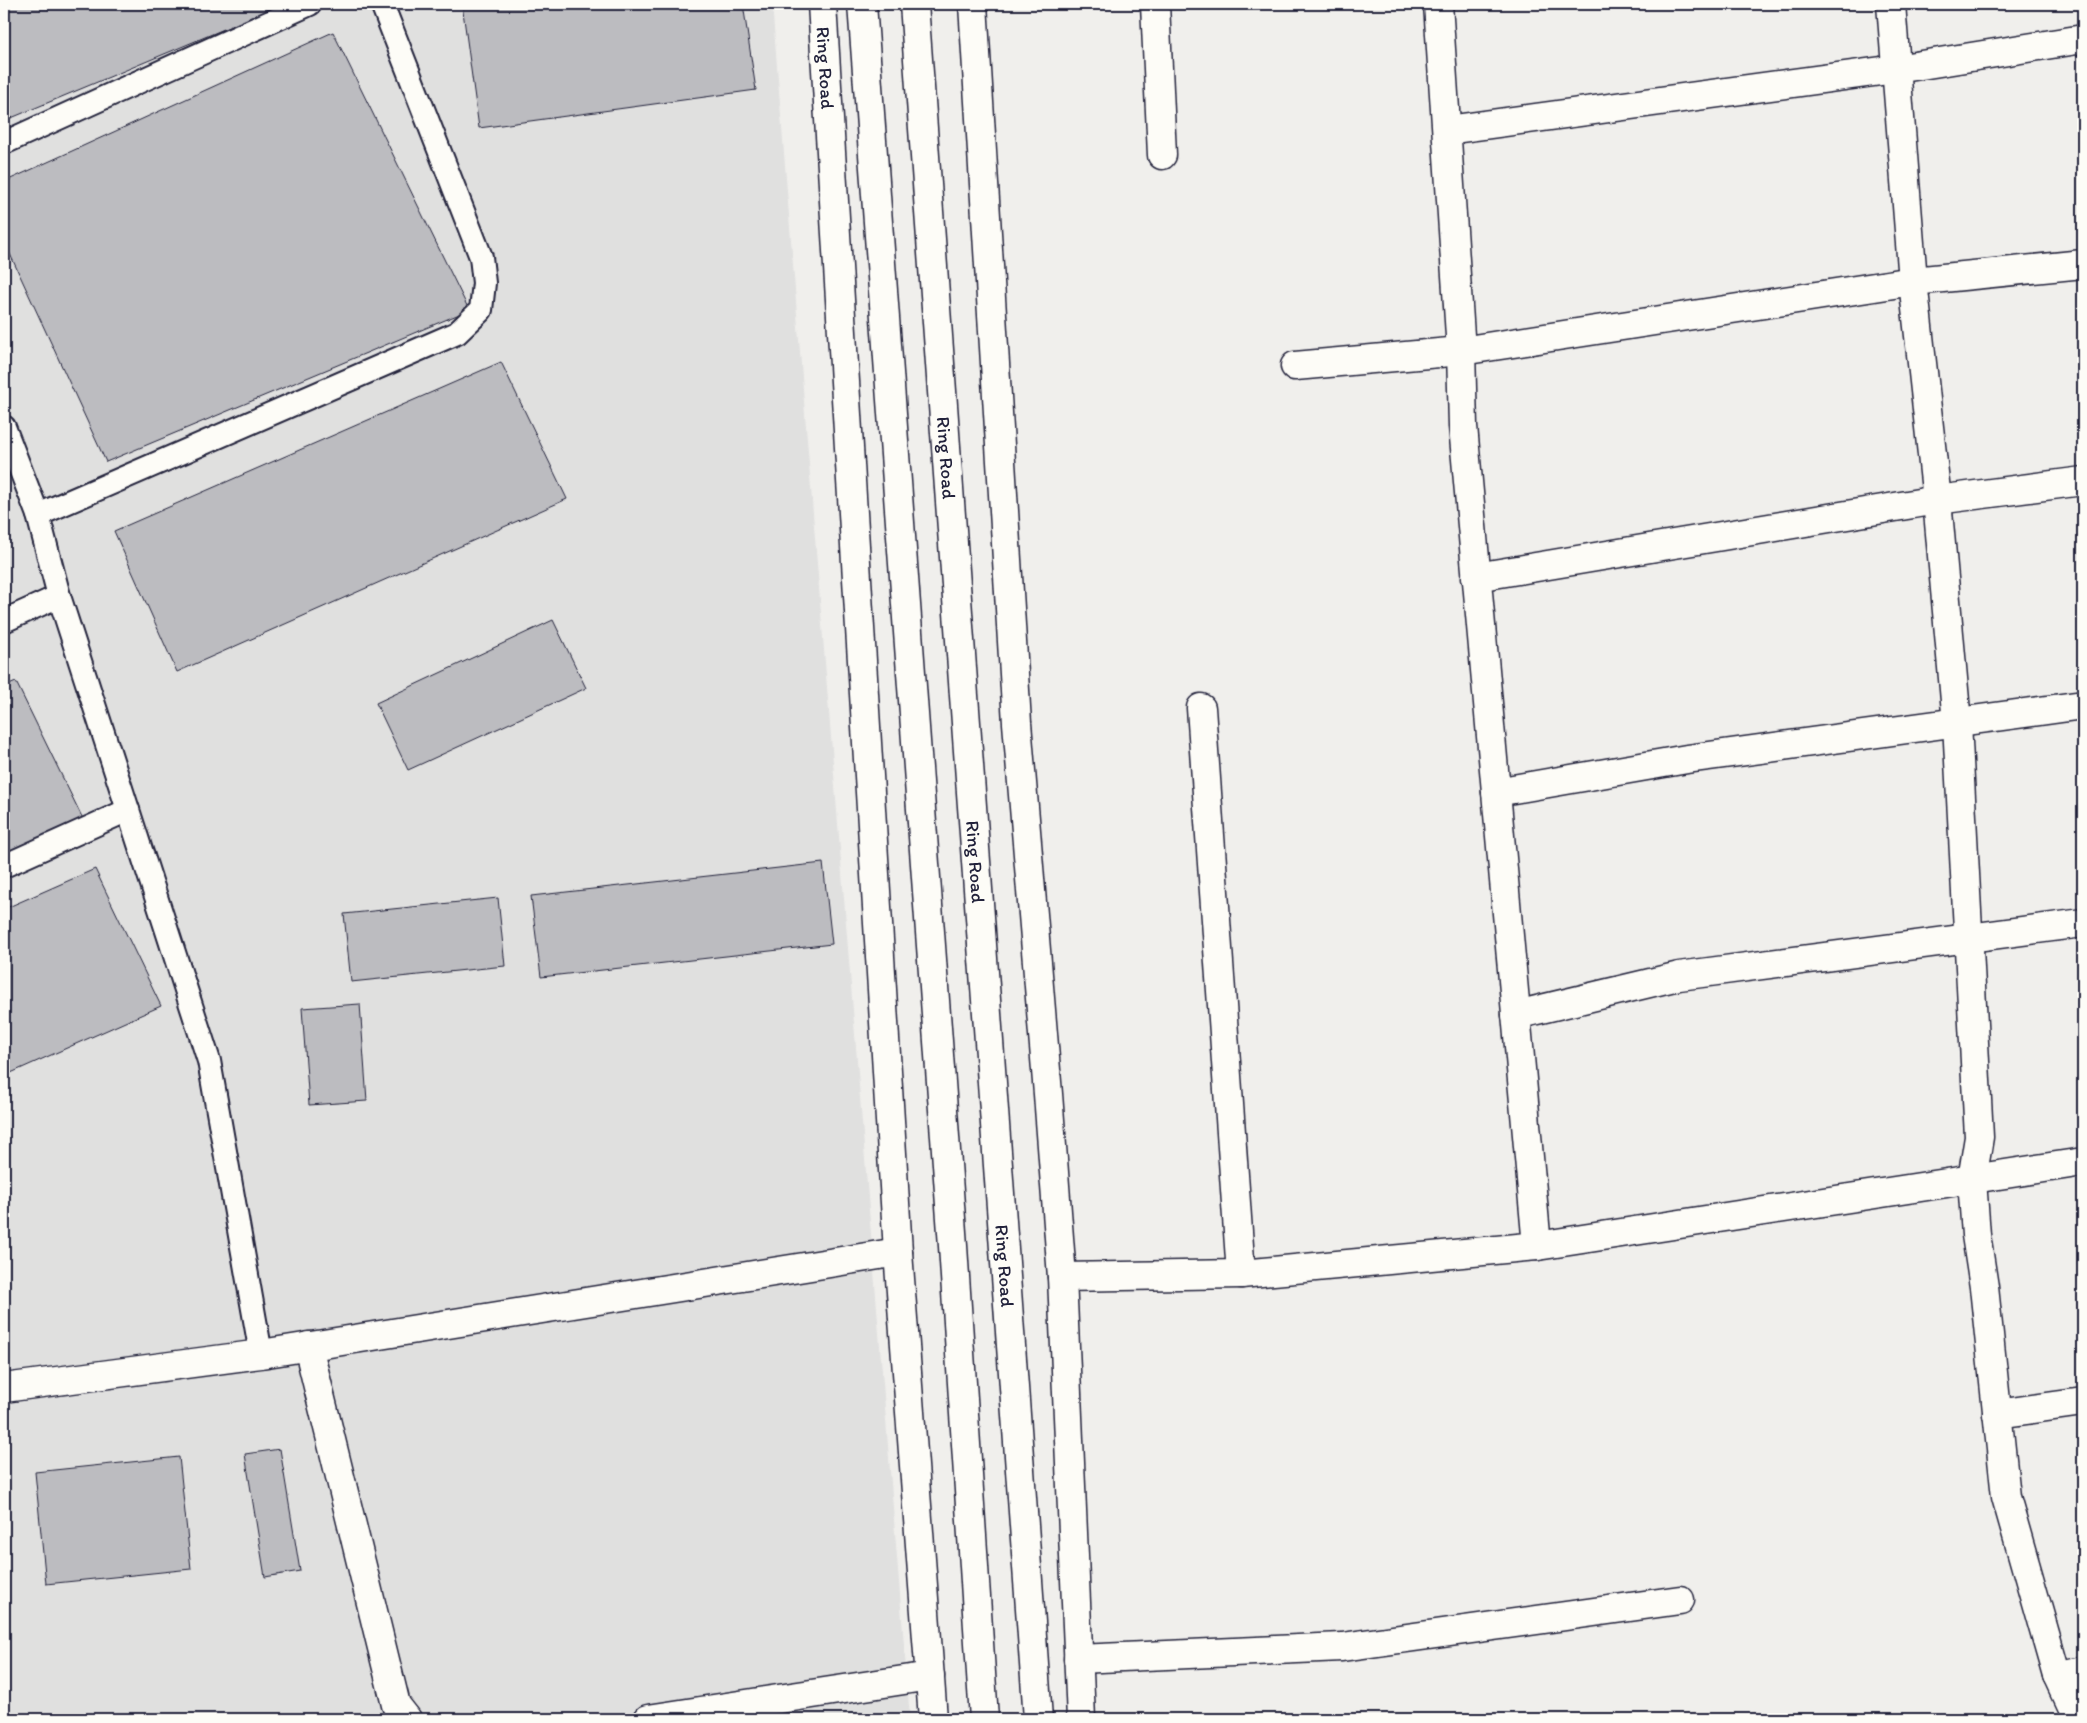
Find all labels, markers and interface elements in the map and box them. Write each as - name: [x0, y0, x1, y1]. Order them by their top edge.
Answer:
- street label: Ring Road: [811, 26, 839, 111]
- street label: Ring Road: [932, 416, 961, 501]
- street label: Ring Road: [961, 820, 990, 905]
- street label: Ring Road: [990, 1224, 1019, 1308]

